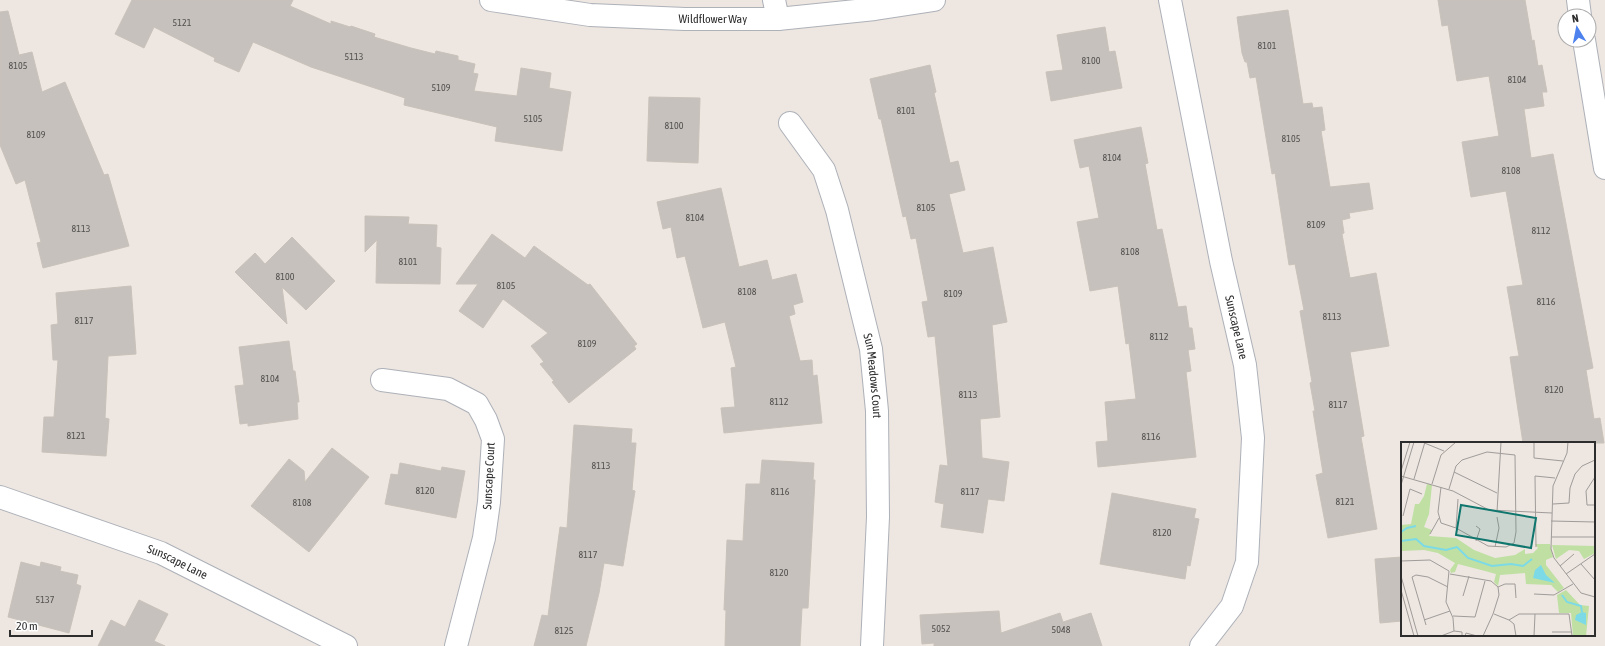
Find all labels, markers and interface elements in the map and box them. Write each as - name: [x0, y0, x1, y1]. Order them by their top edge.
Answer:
- north arrow: [1557, 8, 1597, 48]
- street label: Wildflower Way: [678, 12, 747, 26]
- text: N: [1571, 12, 1580, 25]
- house number: 5121: [173, 17, 192, 28]
- house number: 8101: [1258, 40, 1277, 51]
- house number: 5113: [345, 51, 364, 62]
- house number: 8100: [1082, 55, 1101, 66]
- house number: 8105: [9, 60, 28, 71]
- house number: 8104: [1508, 74, 1527, 85]
- house number: 5109: [432, 82, 451, 93]
- house number: 8101: [897, 105, 916, 116]
- house number: 5105: [524, 113, 543, 124]
- house number: 8100: [665, 120, 684, 131]
- house number: 8109: [27, 129, 46, 140]
- house number: 8105: [1282, 133, 1301, 144]
- house number: 8104: [1103, 152, 1122, 163]
- house number: 8108: [1502, 165, 1521, 176]
- house number: 8105: [917, 202, 936, 213]
- house number: 8104: [686, 212, 705, 223]
- house number: 8109: [1307, 219, 1326, 230]
- house number: 8113: [72, 223, 91, 234]
- house number: 8112: [1532, 225, 1551, 236]
- house number: 8108: [1121, 246, 1140, 257]
- house number: 8101: [399, 256, 418, 267]
- house number: 8100: [276, 271, 295, 282]
- house number: 8105: [497, 280, 516, 291]
- house number: 8108: [738, 286, 757, 297]
- house number: 8109: [944, 288, 963, 299]
- street label: Sunscape Lane: [1222, 294, 1250, 361]
- house number: 8116: [1537, 296, 1556, 307]
- house number: 8113: [1323, 311, 1342, 322]
- house number: 8117: [75, 315, 94, 326]
- house number: 8112: [1150, 331, 1169, 342]
- street label: Sun Meadows Court: [860, 332, 884, 419]
- house number: 8109: [578, 338, 597, 349]
- house number: 8104: [261, 373, 280, 384]
- house number: 8120: [1545, 384, 1564, 395]
- house number: 8113: [959, 389, 978, 400]
- house number: 8112: [770, 396, 789, 407]
- house number: 8117: [1329, 399, 1348, 410]
- house number: 8121: [67, 430, 86, 441]
- house number: 8116: [1142, 431, 1161, 442]
- street label: Sunscape Court: [480, 441, 498, 510]
- inset map: [1401, 442, 1595, 636]
- house number: 8113: [592, 460, 611, 471]
- house number: 8120: [416, 485, 435, 496]
- house number: 8116: [771, 486, 790, 497]
- house number: 8117: [961, 486, 980, 497]
- house number: 8121: [1336, 496, 1355, 507]
- house number: 8108: [293, 497, 312, 508]
- house number: 8120: [1153, 527, 1172, 538]
- street label: Sunscape Lane: [145, 542, 210, 582]
- house number: 8117: [579, 549, 598, 560]
- house number: 8120: [770, 567, 789, 578]
- house number: 5137: [36, 594, 55, 605]
- scale bar: [10, 612, 92, 638]
- text: 20 m: [16, 619, 38, 633]
- house number: 5052: [932, 623, 951, 634]
- house number: 5048: [1052, 624, 1071, 635]
- house number: 8125: [555, 625, 574, 636]

